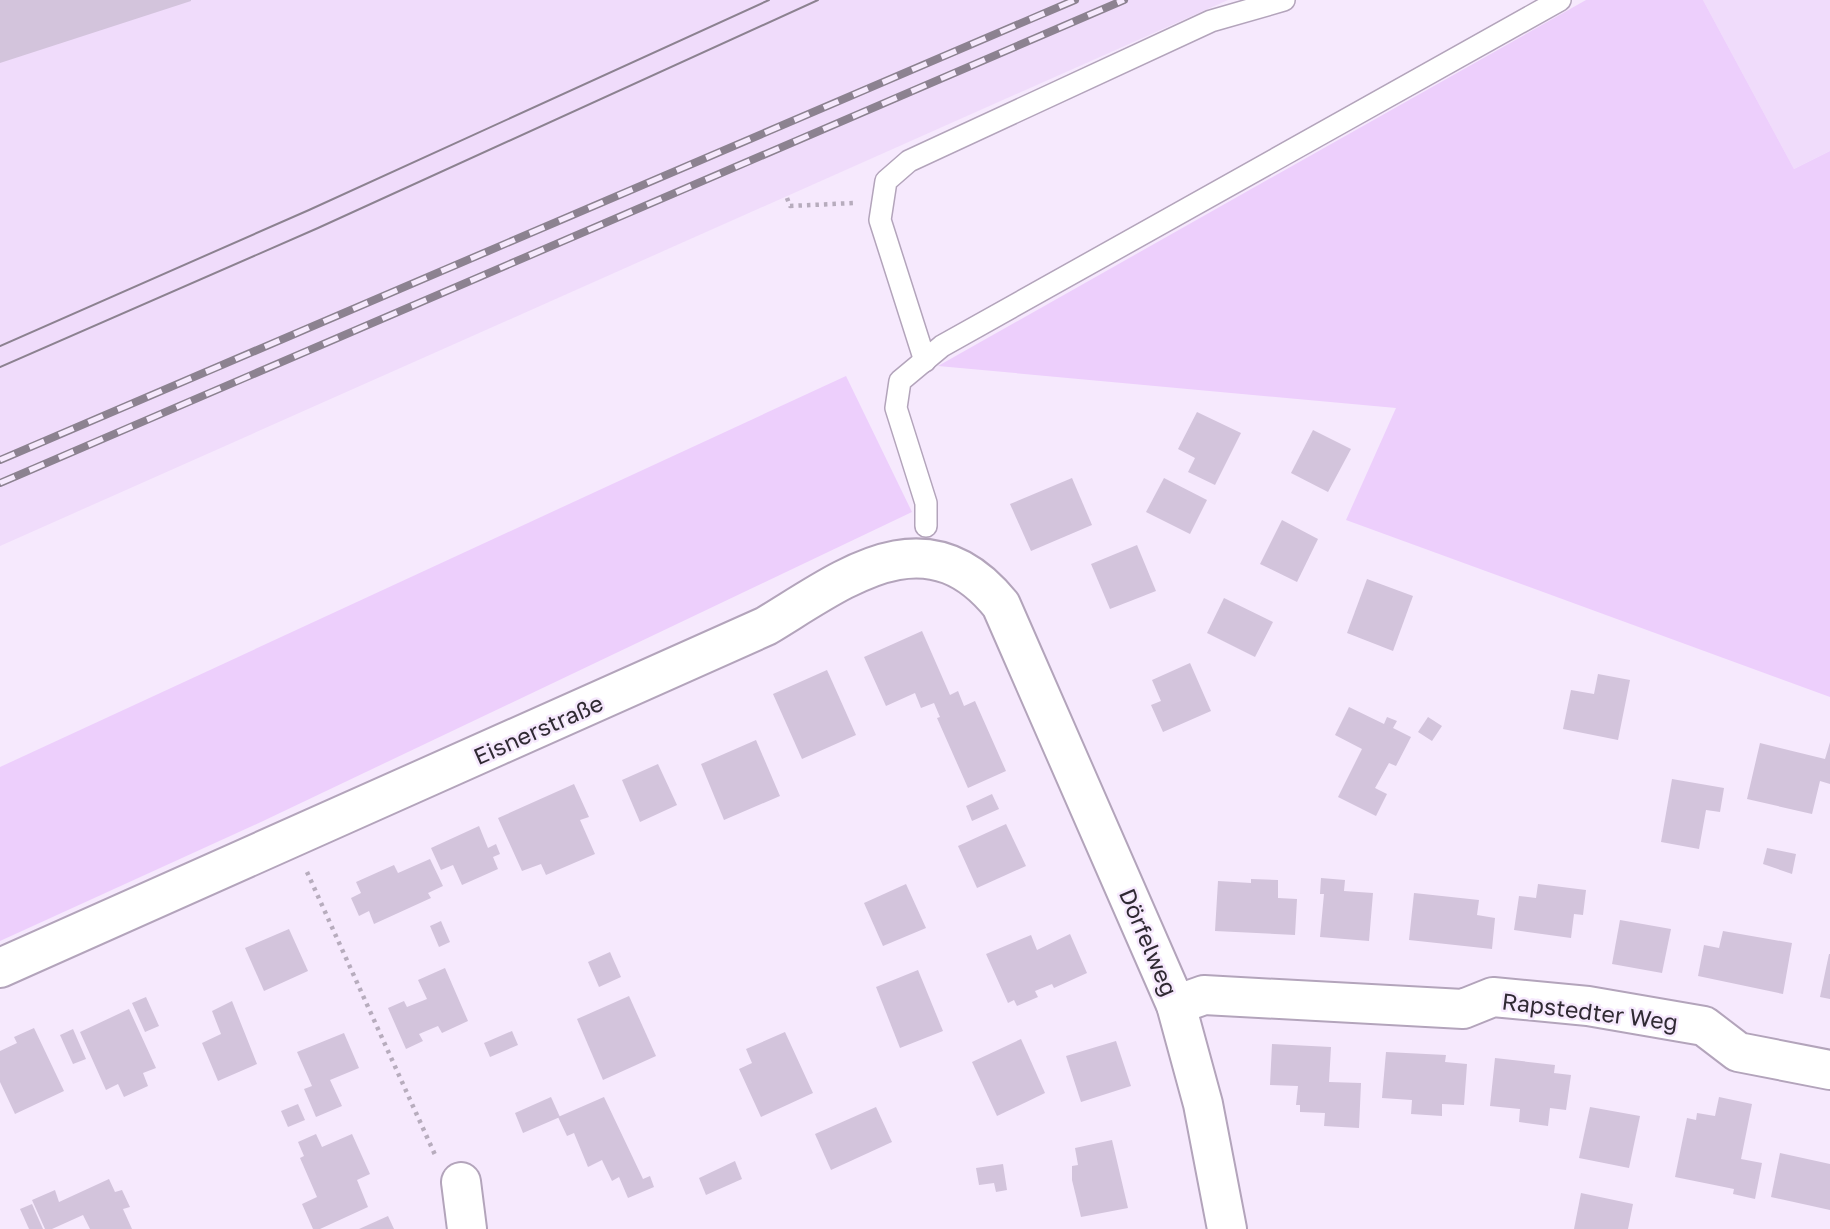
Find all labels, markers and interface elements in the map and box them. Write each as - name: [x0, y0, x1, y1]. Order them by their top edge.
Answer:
- street label: Eisnerstraße: [469, 688, 607, 770]
- street label: Dörfelweg: [1114, 884, 1184, 1000]
- street label: Rapstedter Weg: [1500, 986, 1680, 1036]

